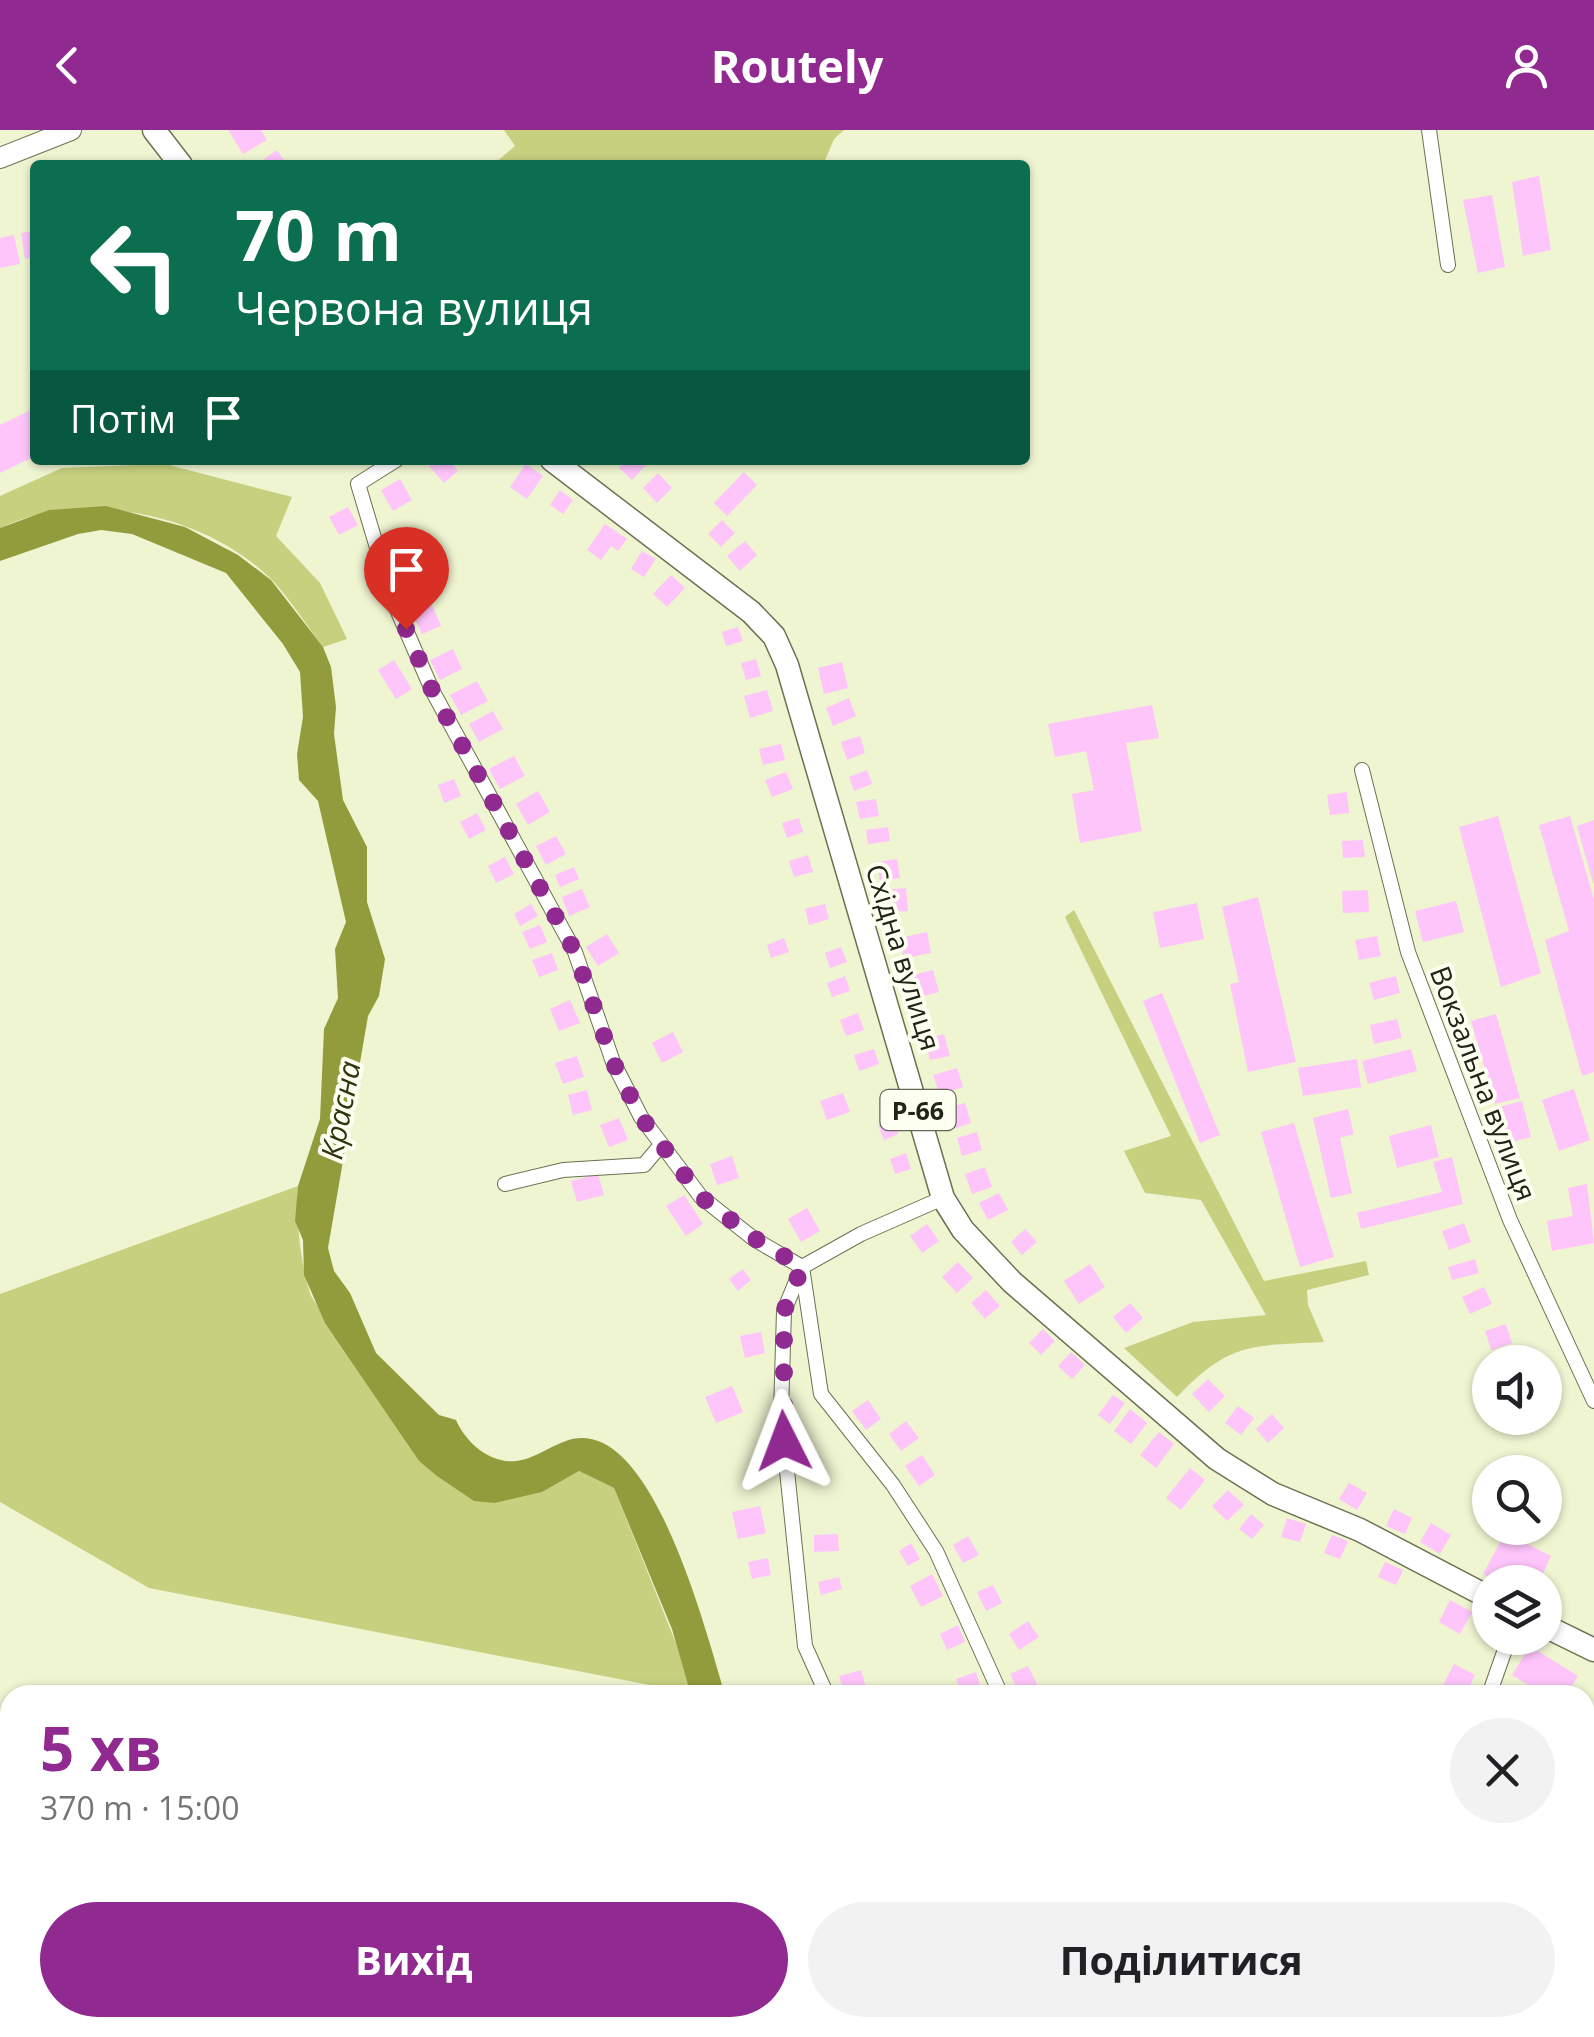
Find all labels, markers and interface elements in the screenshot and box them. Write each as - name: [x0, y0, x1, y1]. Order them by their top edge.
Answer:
- text: Routely: [711, 35, 883, 96]
- icon: back: [40, 38, 95, 93]
- icon: person: [1499, 38, 1554, 93]
- text: 70 m: [235, 186, 402, 282]
- icon: left: [70, 200, 200, 330]
- text: Червона вулиця: [235, 277, 593, 338]
- icon: arrive: [196, 390, 251, 445]
- text: Потім: [70, 392, 176, 444]
- pin: [364, 527, 449, 630]
- icon: arrive: [379, 542, 434, 597]
- street label: Східна вулиця: [858, 859, 950, 1055]
- street label: Вокзальна вулиця: [1422, 960, 1546, 1206]
- water label: Красна: [310, 1057, 370, 1163]
- road number: Р-66: [880, 1090, 956, 1130]
- map controls: [1472, 1345, 1562, 1655]
- button: sound: [1472, 1345, 1562, 1435]
- position arrow: [732, 1389, 836, 1493]
- button: search: [1472, 1455, 1562, 1545]
- button: layers: [1472, 1565, 1562, 1655]
- text: 5 хв: [40, 1707, 162, 1789]
- button: close: [1450, 1718, 1555, 1823]
- text: 370 m · 15:00: [40, 1786, 239, 1829]
- button: Вихід: [40, 1902, 788, 2017]
- button: Поділитися: [808, 1902, 1555, 2017]

